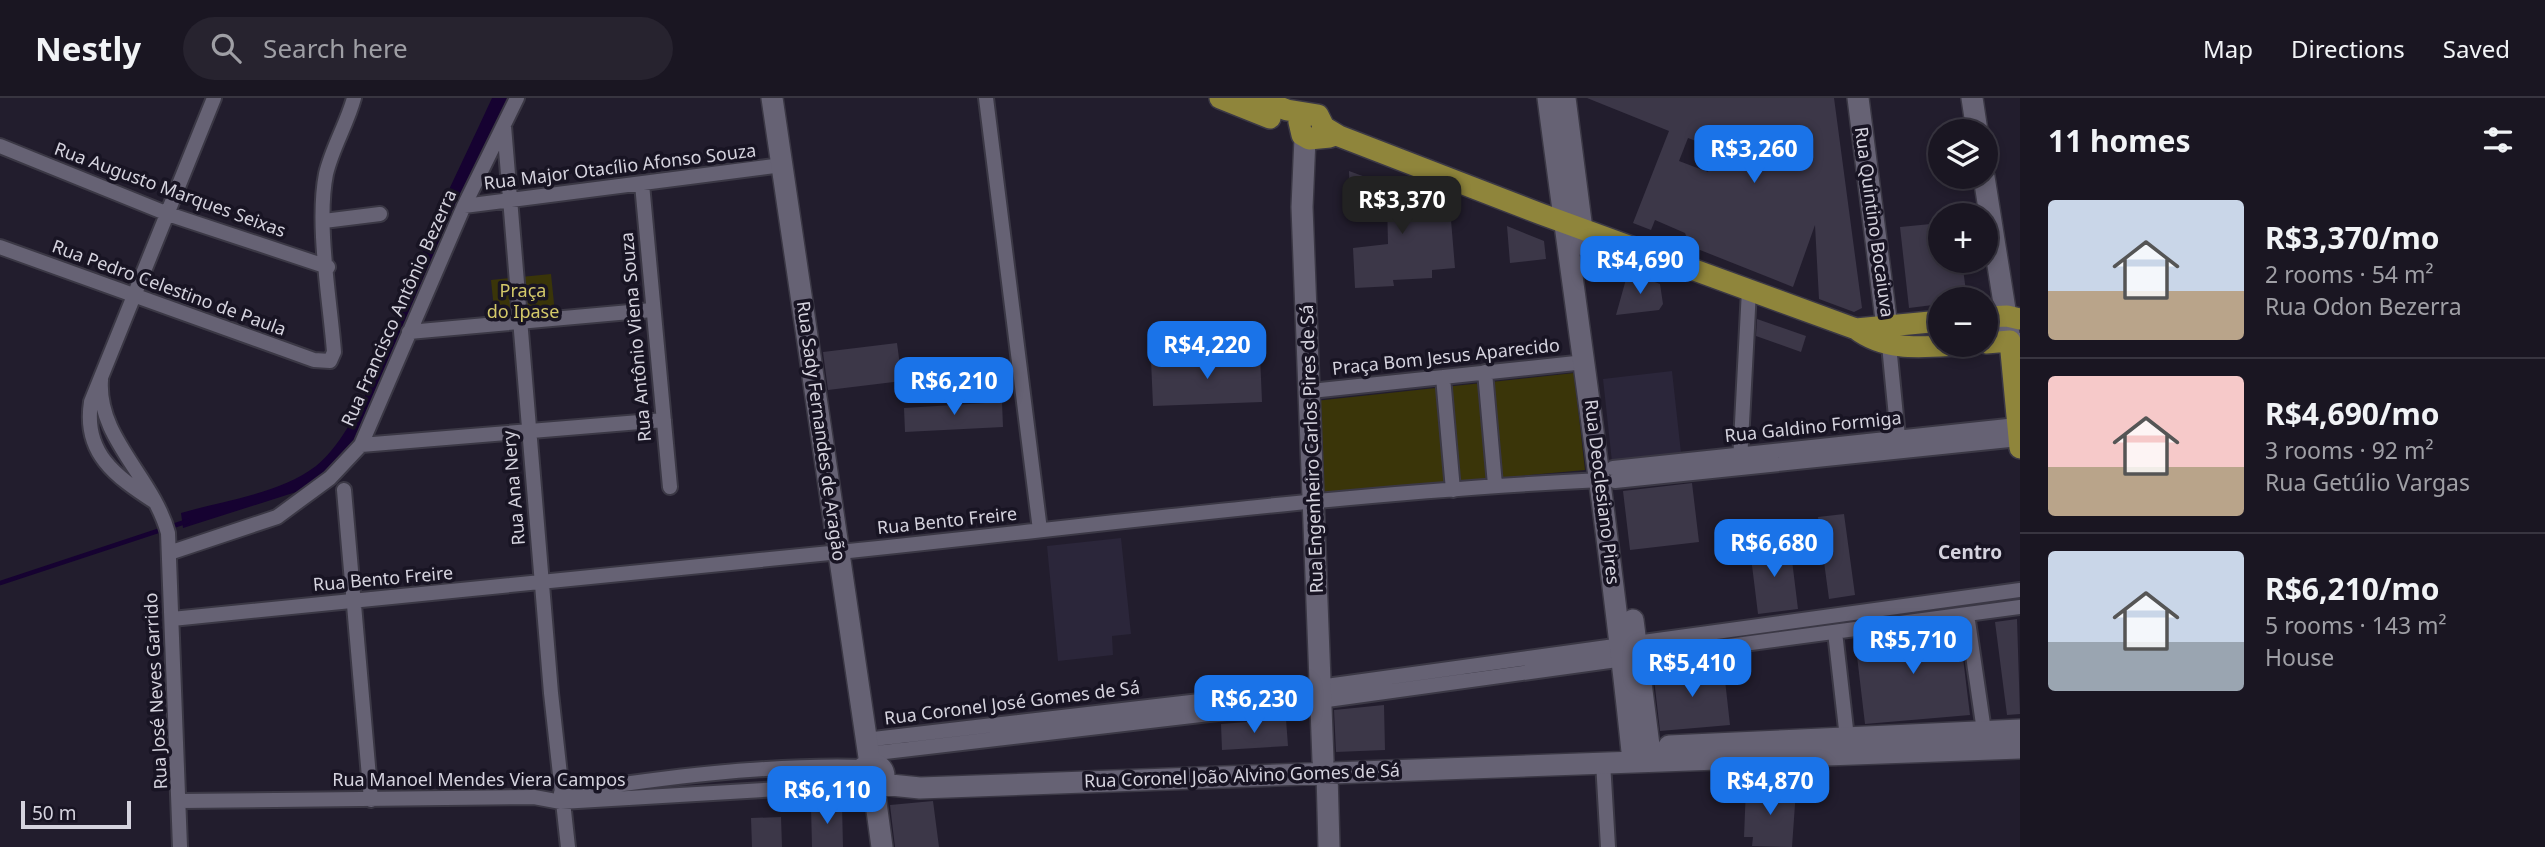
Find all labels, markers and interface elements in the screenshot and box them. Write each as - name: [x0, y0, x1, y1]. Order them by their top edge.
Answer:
- search box: [183, 17, 673, 80]
- text: Nestly: [35, 26, 141, 71]
- icon: search: [207, 29, 245, 67]
- text: Search here: [263, 30, 408, 66]
- text: Map: [2203, 32, 2253, 65]
- text: Directions: [2291, 32, 2405, 65]
- text: Saved: [2443, 32, 2510, 65]
- map controls: [1928, 119, 1998, 357]
- button: layers: [1928, 119, 1998, 189]
- text: 11 homes: [2048, 120, 2191, 161]
- icon: filters: [2479, 121, 2517, 159]
- street label: Rua Quintino Bocaiuva: [1850, 125, 1900, 319]
- pin: R$3,260: [1689, 126, 1819, 185]
- text: R$3,260: [1710, 132, 1798, 164]
- street label: Rua Augusto Marques Seixas: [51, 136, 289, 242]
- street label: Rua Major Otacílio Afonso Souza: [482, 137, 757, 195]
- pin: R$3,370: [1337, 176, 1467, 236]
- text: R$3,370: [1358, 183, 1446, 215]
- street label: Rua Francisco Antônio Bezerra: [335, 185, 461, 430]
- button: +: [1928, 203, 1998, 273]
- text: R$3,370/mo: [2265, 217, 2439, 258]
- icon: home: [2104, 228, 2188, 312]
- street label: Rua Antônio Viena Souza: [614, 231, 656, 443]
- street label: Rua Pedro Celestino de Paula: [49, 233, 290, 341]
- pin: R$4,690: [1575, 236, 1705, 296]
- text: R$4,690: [1596, 243, 1684, 275]
- text: 2 rooms · 54 m²: [2265, 258, 2434, 290]
- park label: Praça do Ipase: [487, 278, 559, 323]
- button: −: [1928, 287, 1998, 357]
- text: Rua Odon Bezerra: [2265, 290, 2462, 322]
- street label: Rua Sady Fernandes de Aragão: [792, 299, 852, 562]
- street label: Rua Engenheiro Carlos Pires de Sá: [1294, 304, 1328, 594]
- pin: R$4,220: [1142, 322, 1272, 381]
- text: R$4,220: [1163, 328, 1251, 360]
- street label: Praça Bom Jesus Aparecido: [1331, 332, 1561, 380]
- pin: R$6,210: [889, 358, 1019, 417]
- text: R$6,210: [910, 364, 998, 396]
- text: R$4,690/mo: [2265, 393, 2439, 434]
- street label: Rua Deoclesiano Pires: [1580, 398, 1626, 586]
- icon: home: [2104, 404, 2188, 488]
- street label: Rua Galdino Formiga: [1723, 405, 1902, 447]
- street label: Rua Ana Nery: [496, 429, 530, 546]
- text: 3 rooms · 92 m²: [2265, 434, 2434, 466]
- text: Rua Getúlio Vargas: [2265, 466, 2470, 498]
- street label: Rua Bento Freire: [876, 501, 1018, 539]
- pin: R$6,680: [1709, 519, 1839, 579]
- text: R$6,680: [1730, 526, 1818, 558]
- district label: Centro: [1938, 539, 2002, 565]
- street label: Rua Bento Freire: [312, 560, 454, 596]
- text: R$6,210/mo: [2265, 568, 2439, 609]
- icon: home: [2104, 579, 2188, 663]
- street label: Rua José Neves Garrido: [138, 592, 172, 790]
- text: 5 rooms · 143 m²: [2265, 609, 2447, 641]
- pin: R$5,710: [1848, 616, 1978, 676]
- text: R$5,710: [1869, 623, 1957, 655]
- pin: R$5,410: [1627, 640, 1757, 699]
- text: House: [2265, 641, 2334, 673]
- text: R$5,410: [1648, 646, 1736, 678]
- street label: Rua Coronel José Gomes de Sá: [883, 674, 1141, 730]
- pin: R$6,230: [1189, 676, 1319, 735]
- text: R$6,230: [1210, 682, 1298, 714]
- street label: Rua Coronel João Alvino Gomes de Sá: [1084, 757, 1400, 793]
- pin: R$4,870: [1705, 758, 1835, 817]
- text: R$4,870: [1726, 764, 1814, 796]
- pin: R$6,110: [762, 766, 892, 826]
- street label: Rua Manoel Mendes Viera Campos: [332, 767, 626, 791]
- text: R$6,110: [783, 773, 871, 805]
- scale bar: [21, 798, 131, 830]
- text: 50 m: [32, 800, 76, 826]

